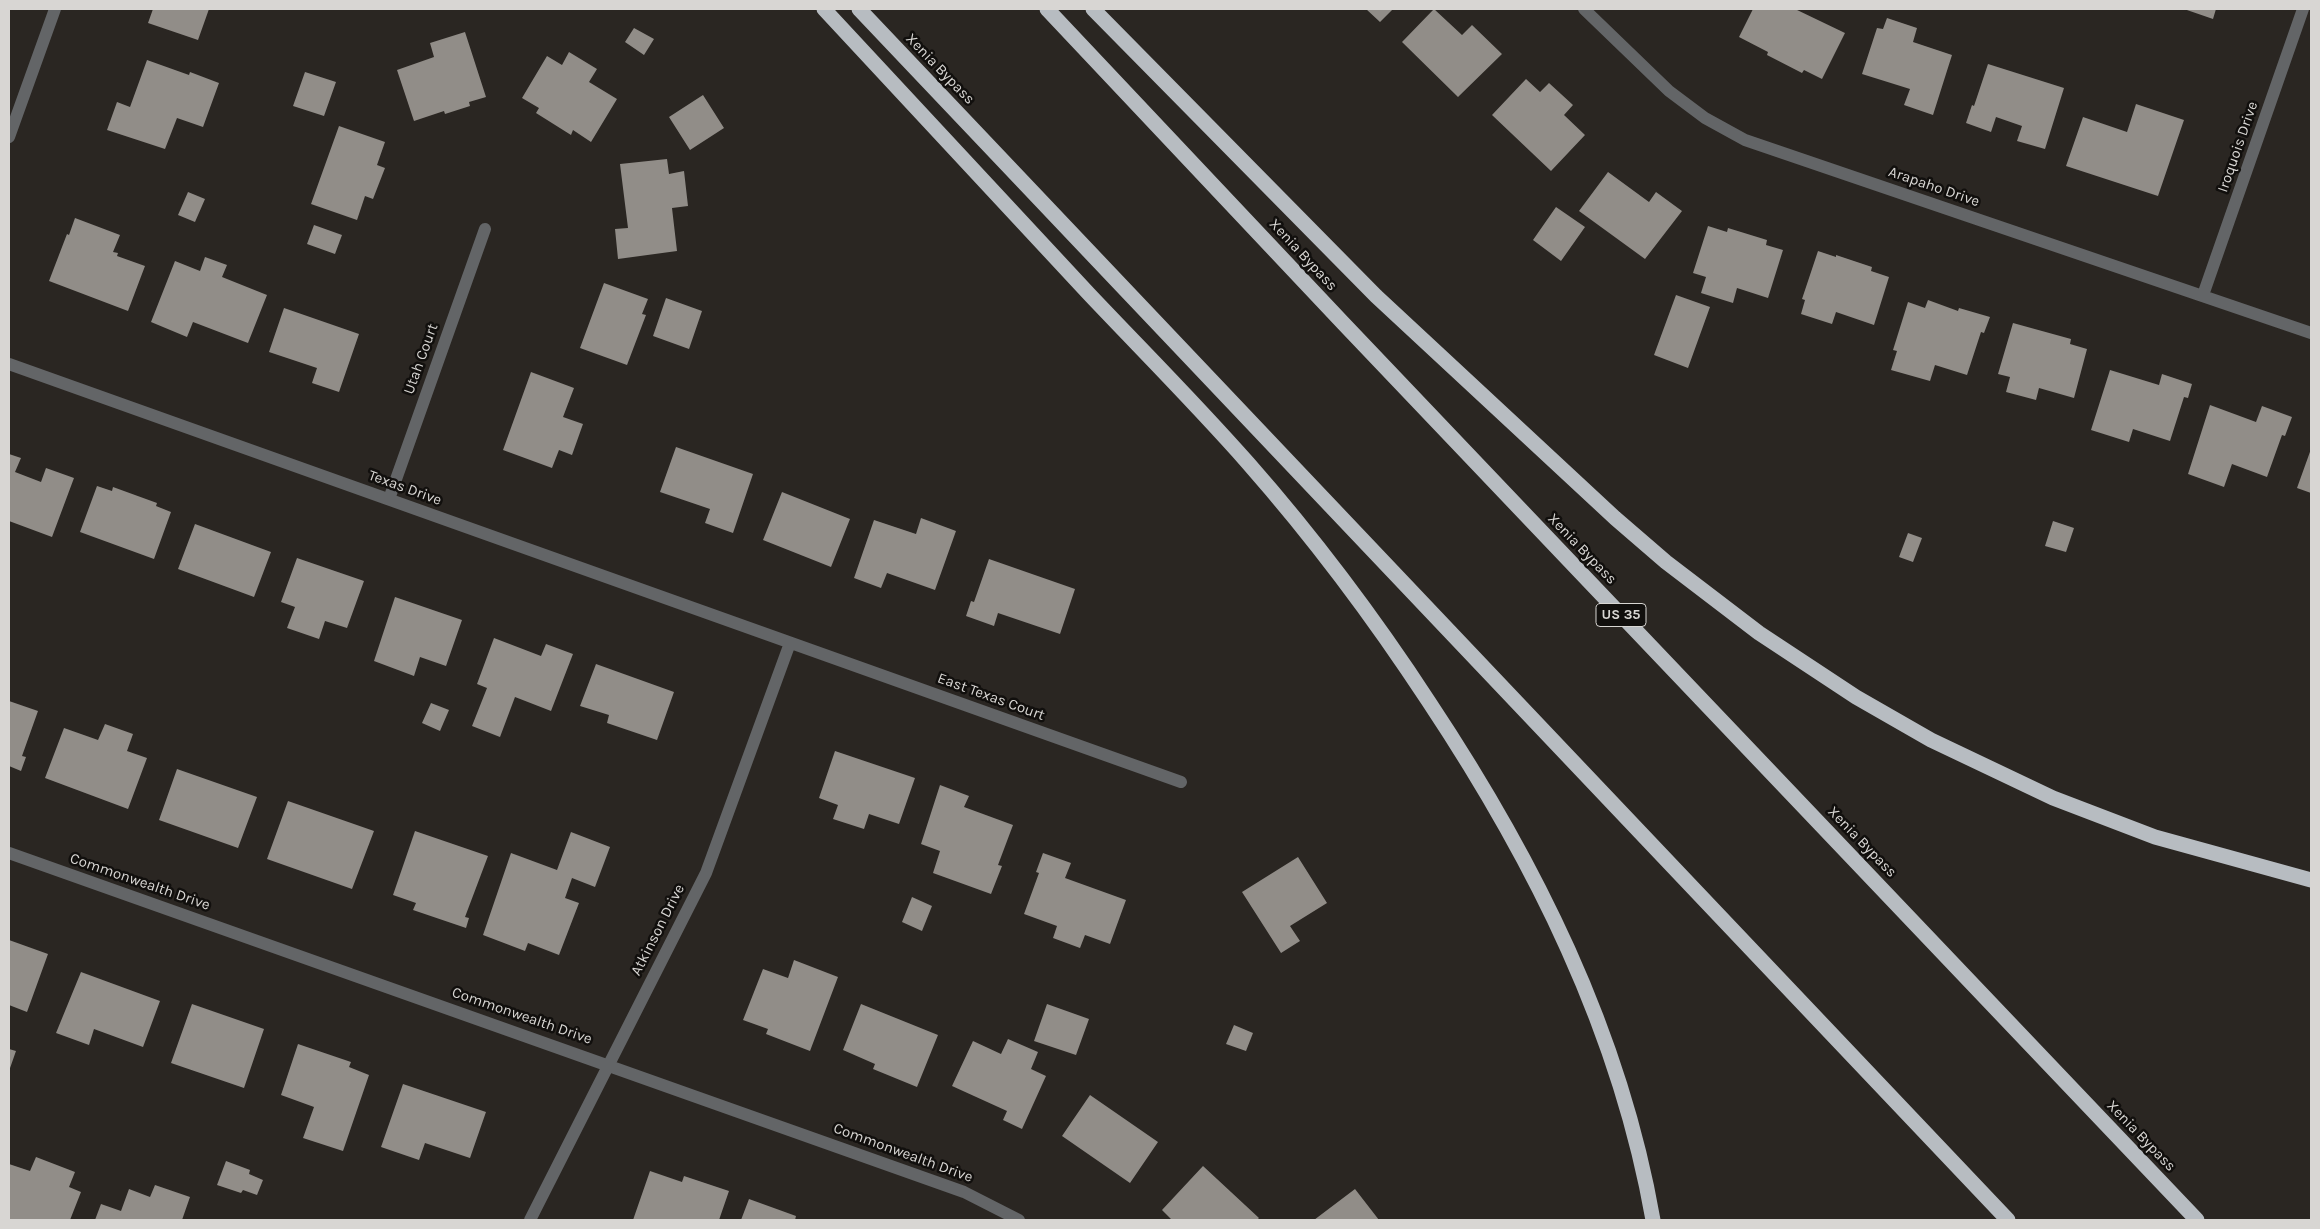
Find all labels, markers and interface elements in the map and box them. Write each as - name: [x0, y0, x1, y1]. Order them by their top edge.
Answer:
- street label: Xenia Bypass: [902, 30, 978, 108]
- street label: Iroquois Drive: [2214, 99, 2262, 195]
- street label: Arapaho Drive: [1886, 163, 1982, 211]
- street label: Xenia Bypass: [1265, 215, 1341, 295]
- street label: Utah Court: [400, 321, 442, 397]
- street label: Texas Drive: [366, 466, 444, 510]
- street label: Xenia Bypass: [1544, 510, 1620, 588]
- road number: US 35: [1596, 604, 1646, 626]
- street label: East Texas Court: [935, 669, 1047, 725]
- street label: Xenia Bypass: [1824, 803, 1900, 881]
- street label: Commonwealth Drive: [68, 850, 212, 914]
- street label: Atkinson Drive: [627, 881, 689, 979]
- street label: Commonwealth Drive: [450, 984, 594, 1048]
- street label: Xenia Bypass: [2103, 1097, 2179, 1175]
- street label: Commonwealth Drive: [831, 1119, 975, 1187]

